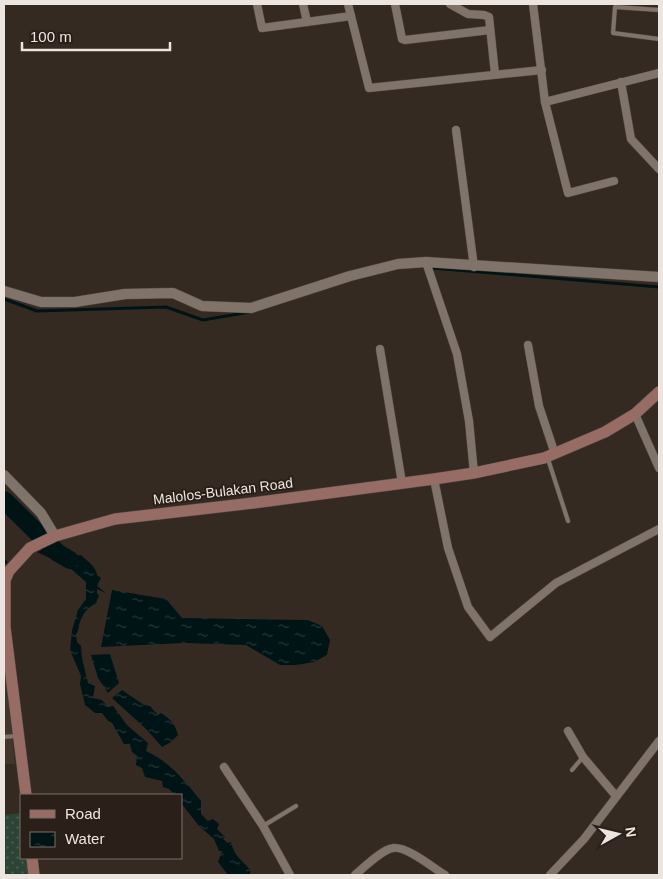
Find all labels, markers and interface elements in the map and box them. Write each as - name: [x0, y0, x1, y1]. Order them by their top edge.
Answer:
- scale bar: [22, 20, 170, 52]
- text: 100 m: [30, 28, 72, 45]
- street label: Malolos-Bulakan Road: [152, 474, 294, 508]
- legend: [20, 794, 182, 859]
- text: Road: [65, 805, 101, 822]
- north arrow: [593, 809, 643, 859]
- text: N: [622, 826, 640, 838]
- text: Water: [65, 830, 104, 847]

